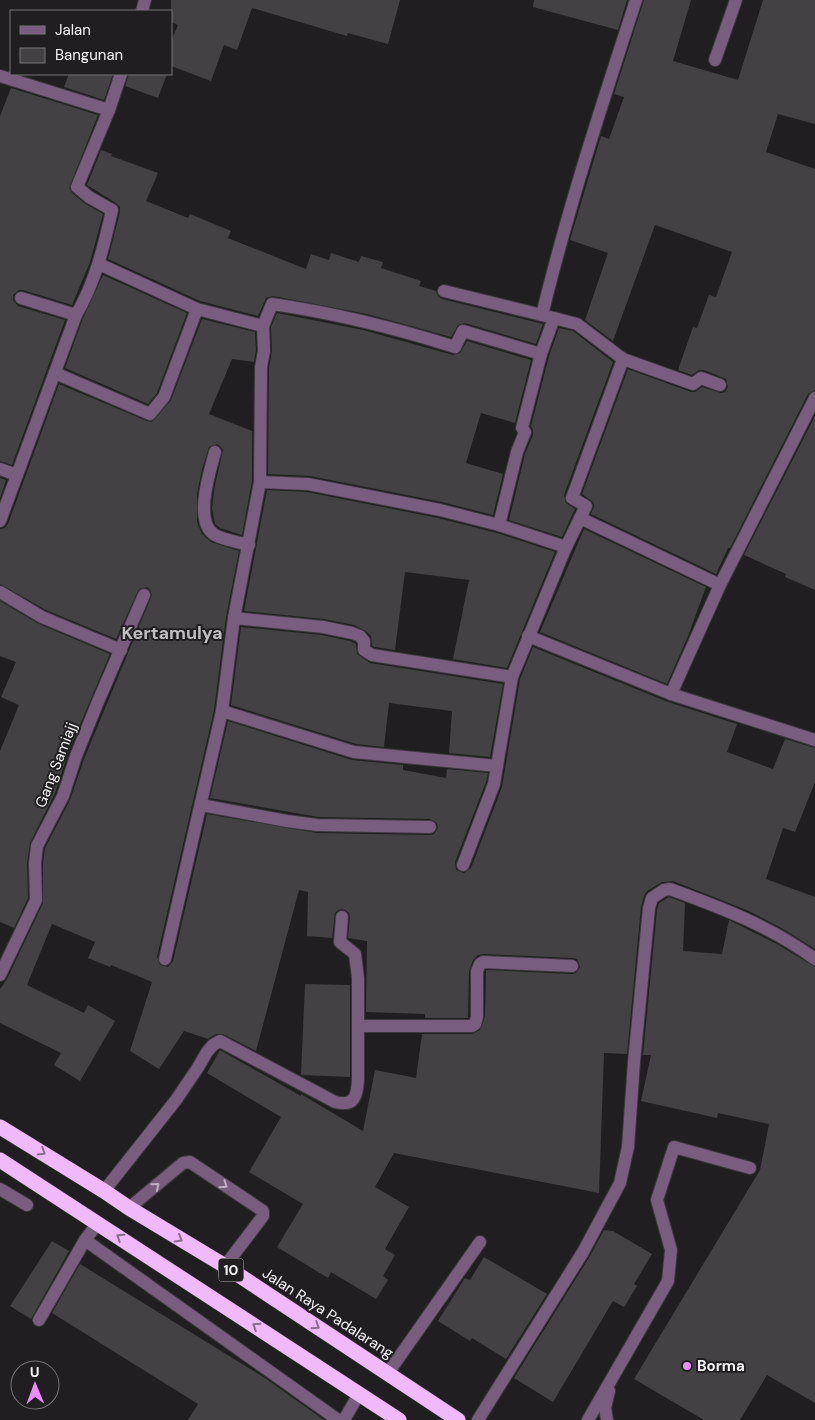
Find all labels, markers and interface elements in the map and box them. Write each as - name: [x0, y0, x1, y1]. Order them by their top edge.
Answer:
- legend: [10, 10, 172, 75]
- text: Jalan: [55, 20, 91, 40]
- text: Bangunan: [55, 45, 123, 65]
- district label: Kertamulya: [121, 621, 223, 645]
- street label: Gang Samiajj: [31, 720, 81, 810]
- one-way arrow: [36, 1146, 45, 1155]
- one-way arrow: [219, 1179, 228, 1188]
- one-way arrow: [150, 1183, 159, 1191]
- one-way arrow: [174, 1232, 183, 1242]
- one-way arrow: [116, 1234, 126, 1243]
- road number: 10: [218, 1258, 244, 1282]
- street label: Jalan Raya Padalarang: [259, 1263, 397, 1363]
- one-way arrow: [310, 1320, 320, 1329]
- one-way arrow: [252, 1323, 262, 1332]
- place label: Borma: [697, 1356, 745, 1376]
- north arrow: [10, 1360, 60, 1410]
- marker: Borma: [681, 1360, 693, 1372]
- text: U: [30, 1363, 40, 1381]

